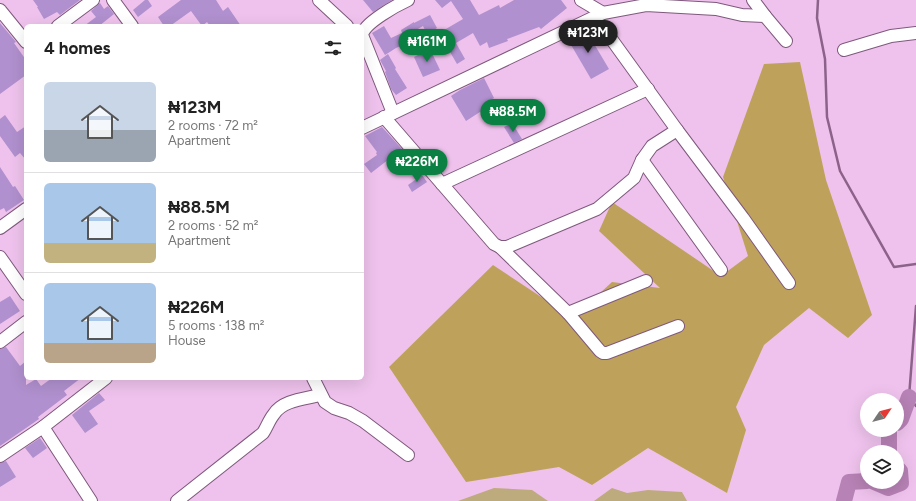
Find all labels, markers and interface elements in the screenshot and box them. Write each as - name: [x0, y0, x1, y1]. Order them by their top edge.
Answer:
- pin: ₦123M: [560, 20, 616, 54]
- text: ₦123M: [568, 25, 608, 40]
- pin: ₦161M: [399, 29, 455, 63]
- text: ₦161M: [407, 34, 447, 49]
- icon: filters: [322, 37, 344, 59]
- text: 4 homes: [44, 38, 111, 58]
- text: ₦123M: [168, 97, 221, 117]
- icon: home: [76, 98, 124, 146]
- pin: ₦88.5M: [480, 99, 546, 133]
- text: ₦88.5M: [489, 104, 537, 119]
- text: 2 rooms · 72 m²: [168, 118, 258, 133]
- text: Apartment: [168, 133, 231, 148]
- pin: ₦226M: [389, 149, 445, 183]
- text: ₦226M: [395, 154, 439, 169]
- text: ₦88.5M: [168, 197, 230, 217]
- icon: home: [76, 199, 124, 247]
- text: 2 rooms · 52 m²: [168, 218, 259, 233]
- text: Apartment: [168, 233, 231, 248]
- text: ₦226M: [168, 297, 224, 317]
- icon: home: [76, 299, 124, 347]
- text: 5 rooms · 138 m²: [168, 318, 264, 333]
- text: House: [168, 333, 206, 348]
- north arrow: [860, 393, 904, 437]
- map controls: [860, 393, 904, 489]
- button: layers: [860, 445, 904, 489]

